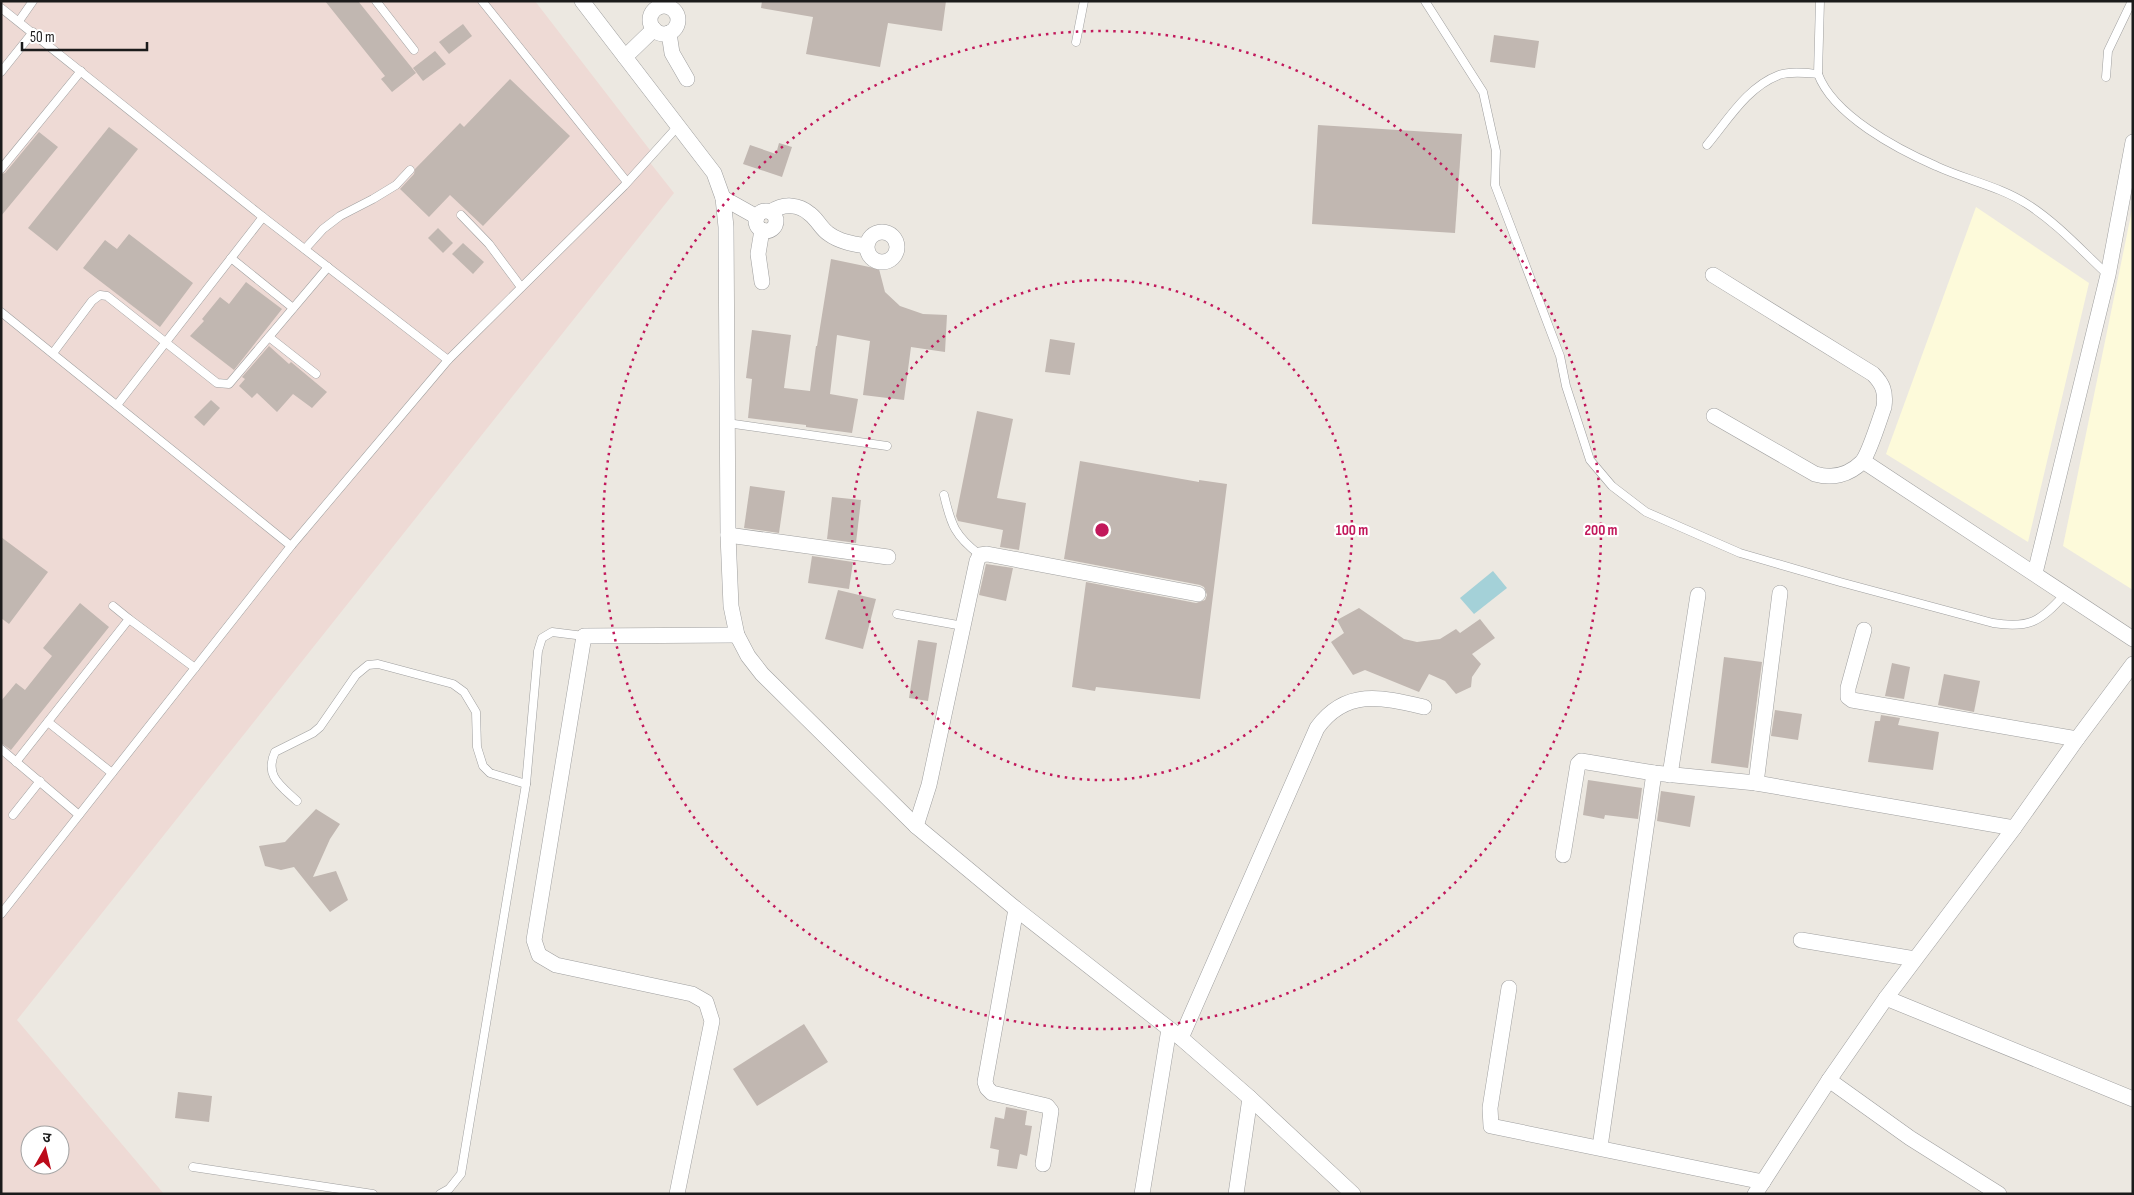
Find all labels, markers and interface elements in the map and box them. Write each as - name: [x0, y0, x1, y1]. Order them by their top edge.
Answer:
- scale bar: [22, 20, 148, 52]
- text: 50 m: [30, 28, 55, 47]
- centre of rings: [1093, 521, 1111, 539]
- text: 100 m: [1336, 521, 1368, 540]
- text: 200 m: [1584, 521, 1618, 540]
- north arrow: [20, 1125, 70, 1175]
- text: उ: [41, 1129, 53, 1147]

